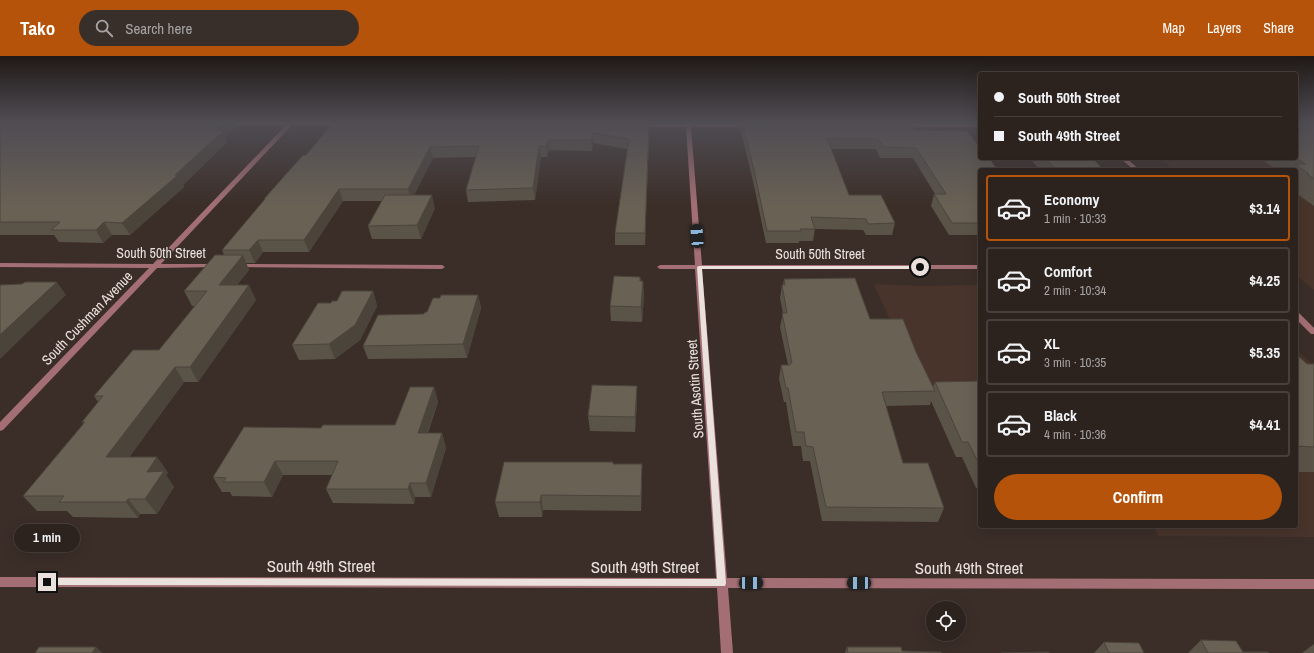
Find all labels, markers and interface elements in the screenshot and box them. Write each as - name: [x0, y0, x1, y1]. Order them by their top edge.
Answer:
- search box: [79, 10, 359, 46]
- text: Tako: [20, 15, 55, 41]
- icon: search: [93, 17, 115, 39]
- text: Search here: [125, 18, 192, 39]
- text: Map: [1163, 19, 1185, 37]
- text: Layers: [1207, 19, 1241, 37]
- text: Share: [1263, 19, 1294, 37]
- text: South 50th Street: [1018, 87, 1120, 108]
- text: South 49th Street: [1018, 125, 1120, 146]
- text: Economy: [1044, 189, 1099, 210]
- icon: car: [996, 190, 1032, 226]
- text: $3.14: [1249, 198, 1280, 219]
- text: 1 min · 10:33: [1044, 210, 1106, 227]
- car: [690, 224, 704, 248]
- street label: South 50th Street: [116, 244, 206, 262]
- street label: South 50th Street: [775, 245, 865, 263]
- route start: [911, 258, 929, 276]
- text: Comfort: [1044, 261, 1092, 282]
- icon: car: [996, 262, 1032, 298]
- street label: South Cushman Avenue: [38, 267, 136, 369]
- text: $4.25: [1249, 270, 1280, 291]
- text: 2 min · 10:34: [1044, 282, 1106, 299]
- text: XL: [1044, 333, 1060, 354]
- icon: car: [996, 334, 1032, 370]
- street label: South Asotin Street: [683, 339, 707, 439]
- text: $5.35: [1249, 342, 1280, 363]
- text: 3 min · 10:35: [1044, 354, 1106, 371]
- text: Black: [1044, 405, 1077, 426]
- icon: car: [996, 406, 1032, 442]
- text: $4.41: [1249, 414, 1280, 435]
- text: 4 min · 10:36: [1044, 426, 1106, 443]
- button: Confirm: [994, 474, 1282, 520]
- callout: 1 min: [14, 524, 80, 552]
- text: 1 min: [33, 529, 61, 546]
- street label: South 49th Street: [267, 554, 375, 577]
- street label: South 49th Street: [591, 555, 699, 578]
- street label: South 49th Street: [915, 556, 1023, 579]
- route end: [38, 573, 56, 591]
- car: [739, 577, 763, 589]
- car: [847, 577, 871, 589]
- map controls: [926, 601, 966, 641]
- button: locate: [926, 601, 966, 641]

